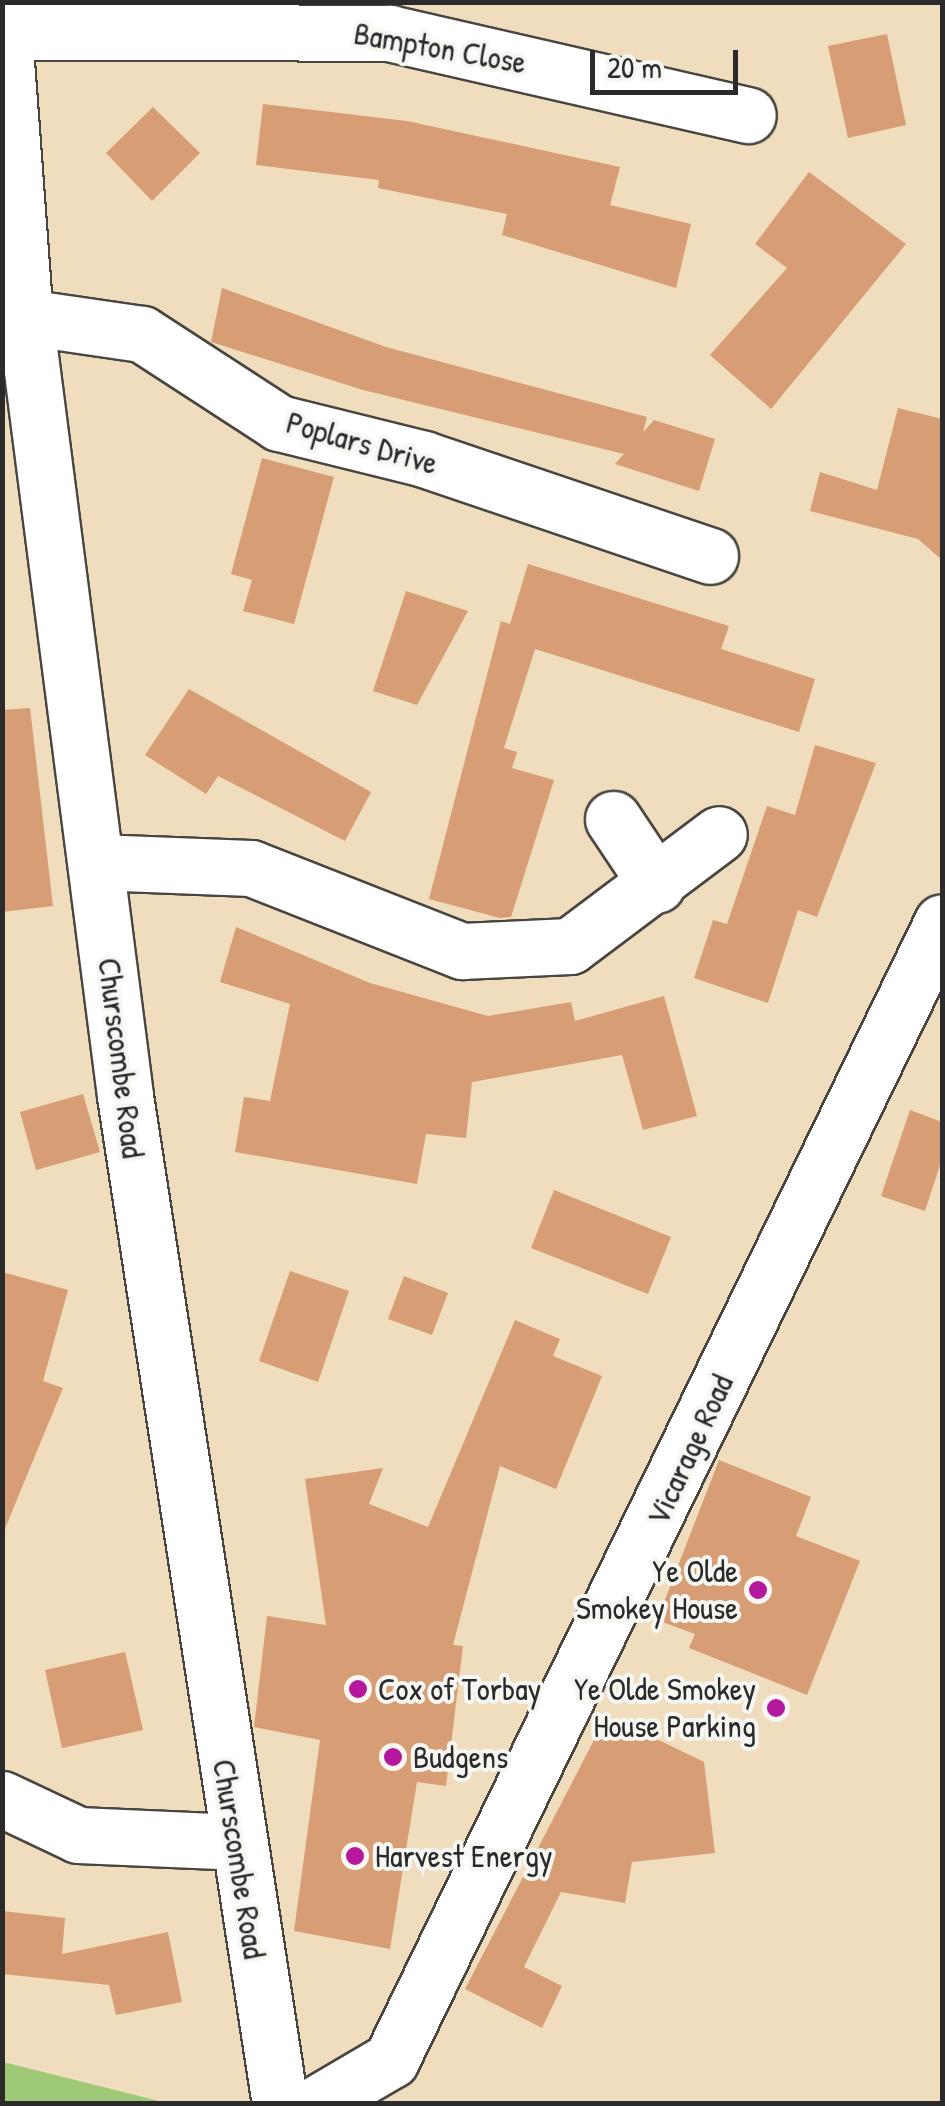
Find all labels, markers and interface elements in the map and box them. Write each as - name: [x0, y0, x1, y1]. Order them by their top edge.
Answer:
- street label: Bampton Close: [351, 14, 529, 82]
- scale bar: [595, 30, 742, 92]
- text: 20 m: [607, 47, 662, 87]
- street label: Poplars Drive: [282, 403, 442, 483]
- street label: Churscombe Road: [90, 956, 152, 1160]
- street label: Vicarage Road: [638, 1369, 742, 1531]
- place label: Ye Olde Smokey House: [576, 1553, 738, 1628]
- marker: Ye Olde Smokey House: [747, 1579, 769, 1601]
- place label: Cox of Torbay: [378, 1670, 541, 1708]
- place label: Ye Olde Smokey House Parking: [574, 1671, 756, 1746]
- marker: Cox of Torbay: [347, 1678, 369, 1700]
- marker: Ye Olde Smokey House Parking: [765, 1697, 787, 1719]
- place label: Budgens: [413, 1738, 508, 1776]
- marker: Budgens: [382, 1746, 404, 1768]
- street label: Churscombe Road: [204, 1757, 274, 1961]
- place label: Harvest Energy: [375, 1837, 553, 1875]
- marker: Harvest Energy: [344, 1845, 366, 1867]

